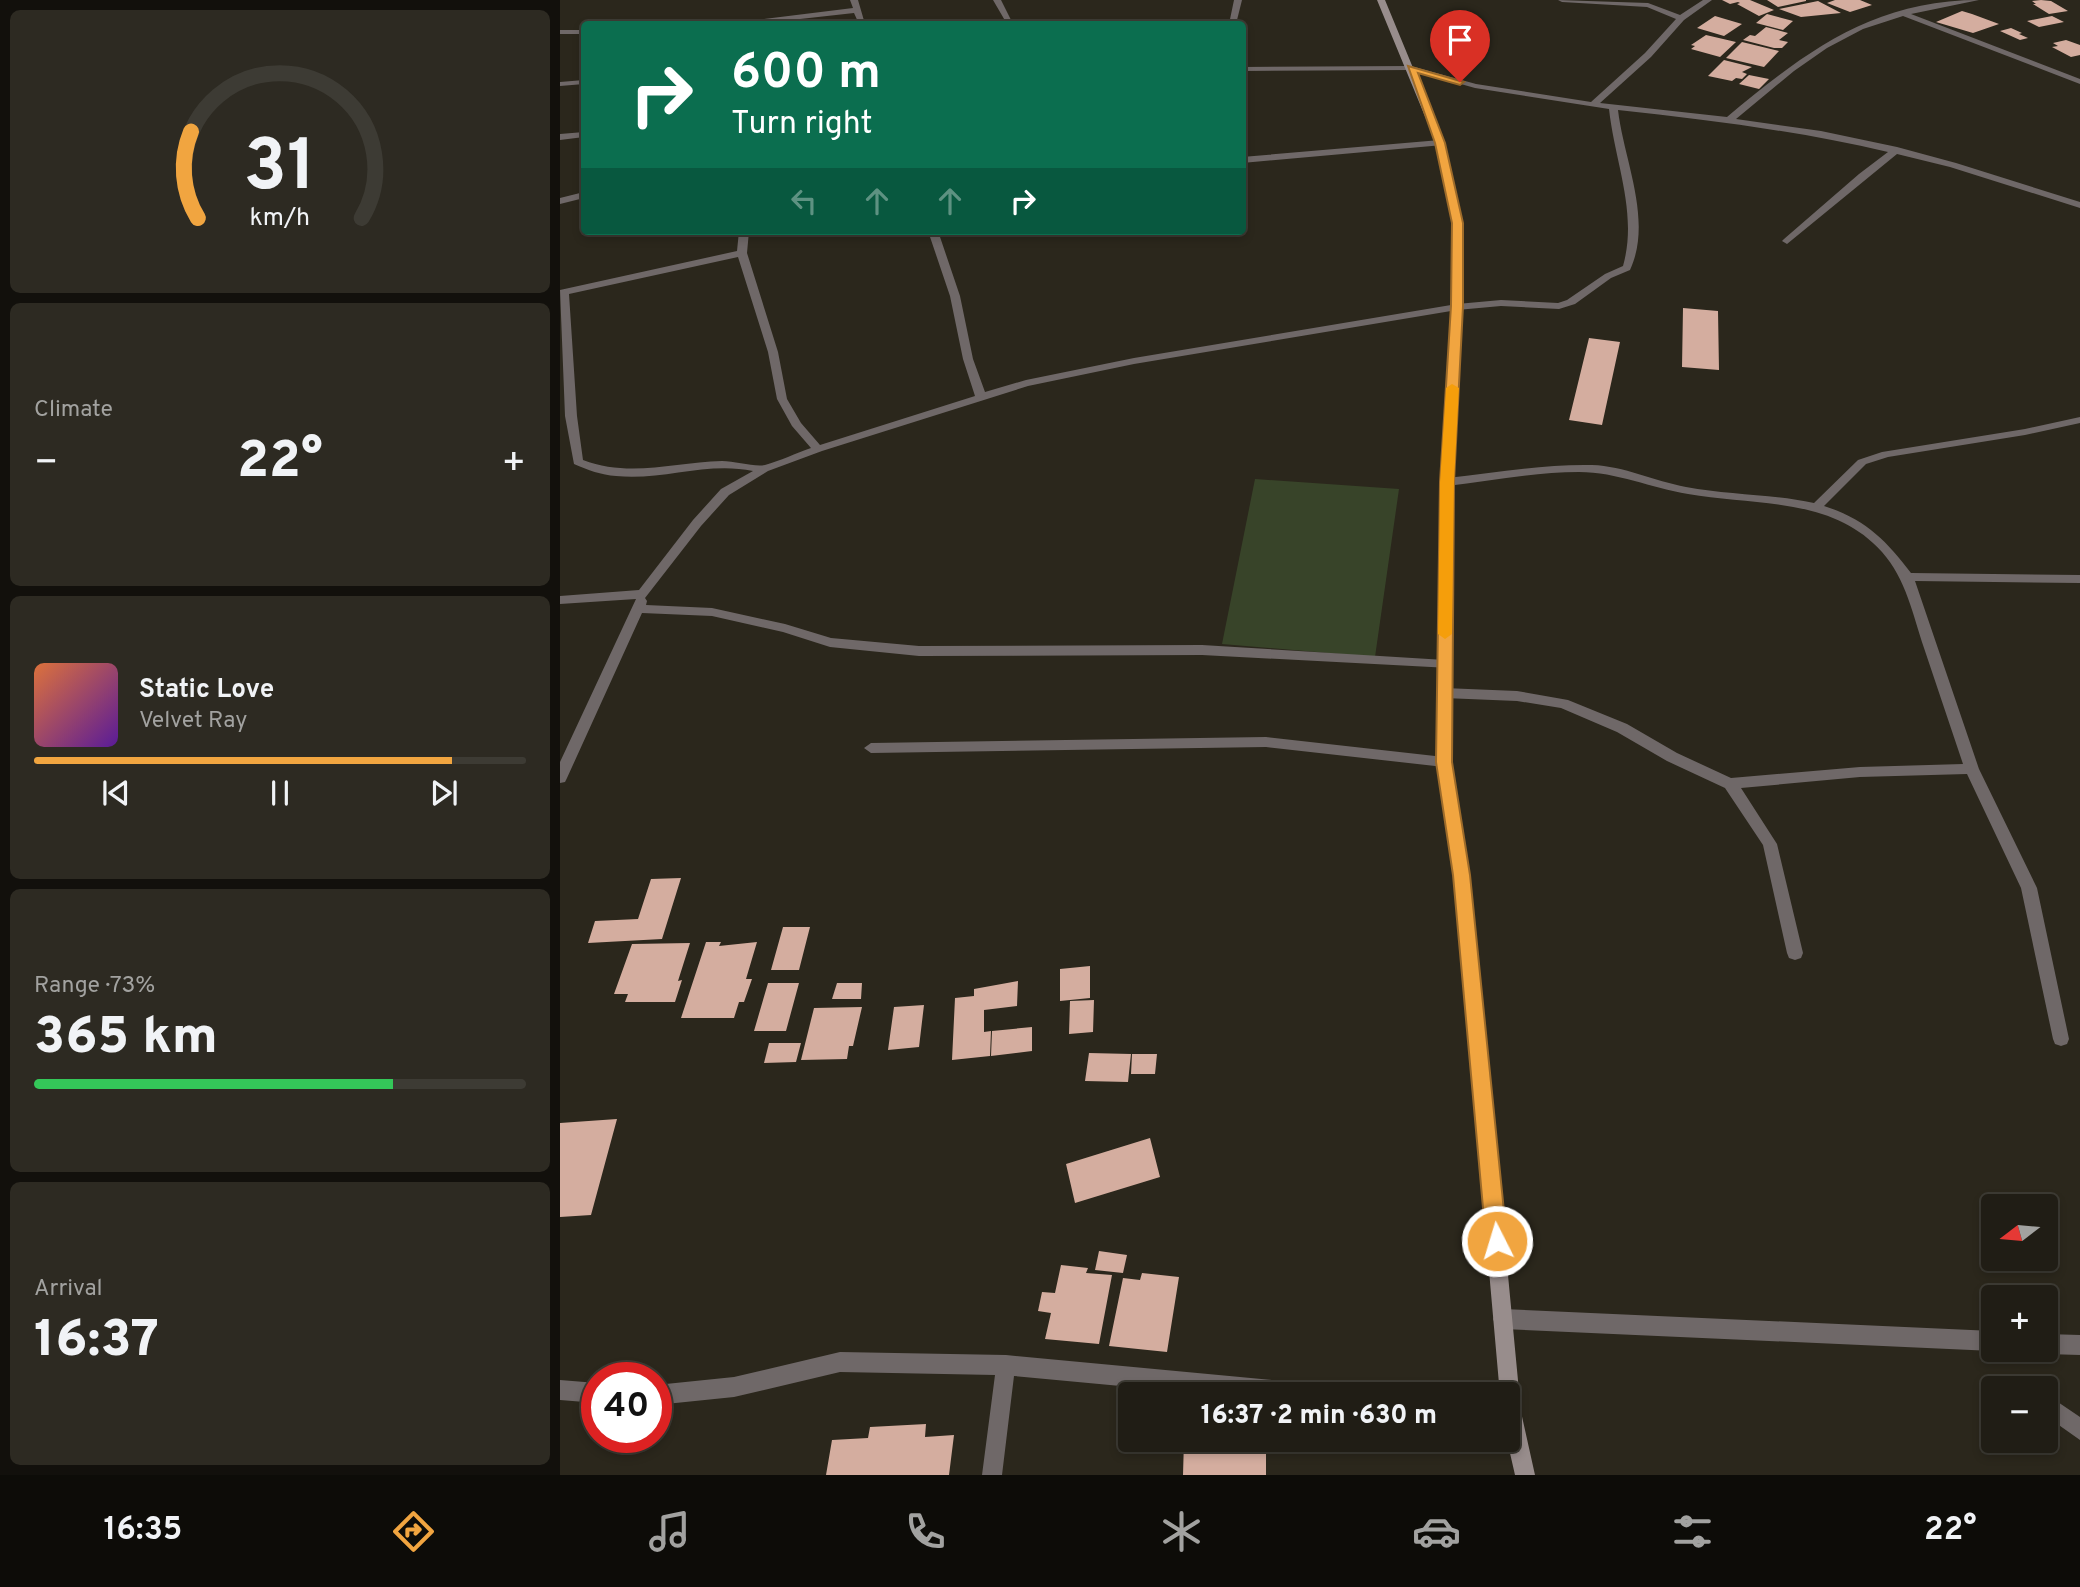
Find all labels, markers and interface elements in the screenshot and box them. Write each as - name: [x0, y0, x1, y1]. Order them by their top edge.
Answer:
- pin: [1430, 10, 1490, 82]
- icon: arrive: [1441, 21, 1479, 59]
- text: 600 m: [731, 44, 881, 106]
- icon: right: [616, 49, 707, 140]
- text: Turn right: [731, 105, 873, 145]
- text: 31: [244, 124, 316, 216]
- icon: left: [785, 182, 823, 220]
- icon: ahead: [858, 182, 896, 220]
- icon: ahead: [931, 182, 969, 220]
- icon: right: [1004, 182, 1042, 220]
- text: km/h: [250, 202, 310, 234]
- text: Climate: [34, 396, 113, 425]
- text: 22°: [237, 430, 323, 496]
- text: −: [34, 440, 59, 489]
- text: +: [501, 440, 526, 489]
- text: Static Love: [139, 674, 274, 707]
- text: Velvet Ray: [139, 707, 247, 736]
- icon: previous: [97, 774, 135, 812]
- icon: pause: [261, 774, 299, 812]
- icon: next: [425, 774, 463, 812]
- text: Range · 73%: [34, 972, 155, 1001]
- text: 365 km: [34, 1006, 218, 1072]
- north arrow: [1981, 1194, 2058, 1270]
- map controls: [1981, 1194, 2058, 1453]
- position arrow: [1460, 1204, 1534, 1278]
- text: Arrival: [34, 1275, 103, 1304]
- button: +: [1981, 1285, 2058, 1362]
- text: 16:37: [34, 1309, 159, 1375]
- speed limit sign: 40: [581, 1362, 672, 1453]
- button: −: [1981, 1376, 2058, 1453]
- text: 16:37 · 2 min · 630 m: [1201, 1400, 1437, 1433]
- icon: directions: [389, 1507, 438, 1556]
- icon: music: [645, 1507, 694, 1556]
- icon: phone: [901, 1507, 950, 1556]
- icon: climate: [1157, 1507, 1206, 1556]
- icon: car: [1412, 1507, 1461, 1556]
- icon: filters: [1668, 1507, 1717, 1556]
- text: 16:35: [103, 1511, 182, 1551]
- text: 22°: [1924, 1511, 1977, 1551]

